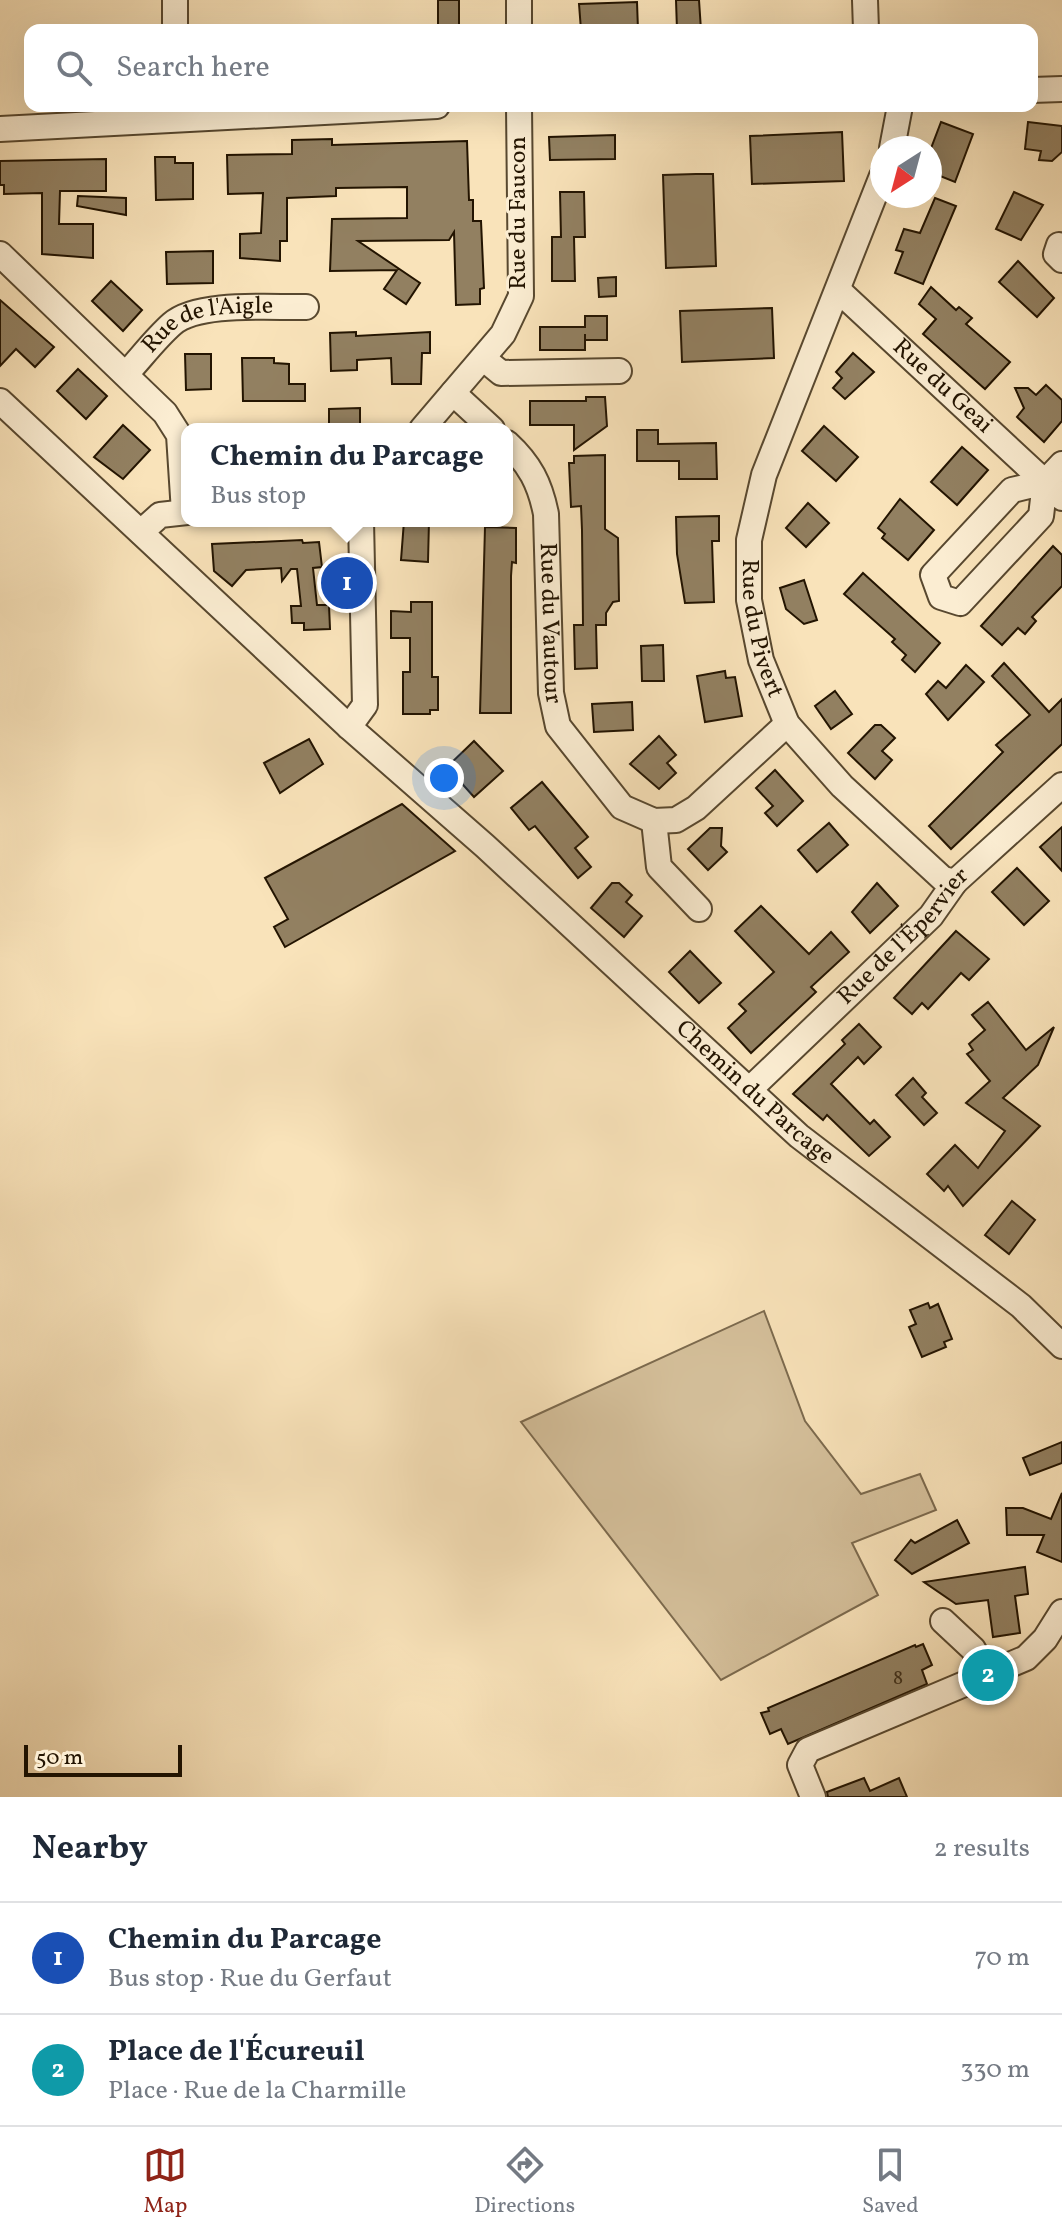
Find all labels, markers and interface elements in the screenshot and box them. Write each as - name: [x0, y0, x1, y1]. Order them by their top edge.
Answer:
- search box: [24, 24, 1038, 112]
- icon: search: [52, 46, 96, 90]
- text: Search here: [116, 47, 270, 89]
- street label: Rue du Faucon: [502, 136, 536, 290]
- north arrow: [870, 136, 942, 208]
- street label: Rue de l'Aigle: [134, 290, 273, 361]
- street label: Rue du Geai: [884, 331, 1000, 442]
- popup: [181, 423, 513, 527]
- text: Chemin du Parcage: [210, 436, 484, 478]
- text: Bus stop: [210, 478, 306, 514]
- street label: Rue du Vautour: [530, 542, 570, 707]
- pin: 1: [321, 553, 373, 613]
- street label: Rue du Pivert: [732, 559, 792, 703]
- your location: [424, 758, 464, 798]
- street label: Rue de l'Épervier: [830, 860, 977, 1013]
- street label: Chemin du Parcage: [667, 1013, 841, 1174]
- pin: 2: [962, 1645, 1014, 1705]
- house number: 8: [893, 1665, 903, 1693]
- scale bar: [24, 1741, 182, 1777]
- text: 50 m: [36, 1743, 83, 1774]
- text: Nearby: [32, 1826, 148, 1873]
- text: 2 results: [934, 1831, 1030, 1867]
- text: Chemin du Parcage: [108, 1919, 382, 1961]
- text: 1: [53, 1940, 63, 1976]
- text: 70 m: [975, 1940, 1030, 1976]
- text: Bus stop · Rue du Gerfaut: [108, 1961, 392, 1997]
- text: Place de l'Écureuil: [108, 2031, 365, 2073]
- text: 2: [51, 2052, 65, 2088]
- text: 330 m: [960, 2052, 1030, 2088]
- text: Place · Rue de la Charmille: [108, 2073, 406, 2109]
- tab: Map: [143, 2143, 187, 2222]
- tab: Directions: [474, 2143, 575, 2222]
- tab: Saved: [862, 2143, 919, 2222]

